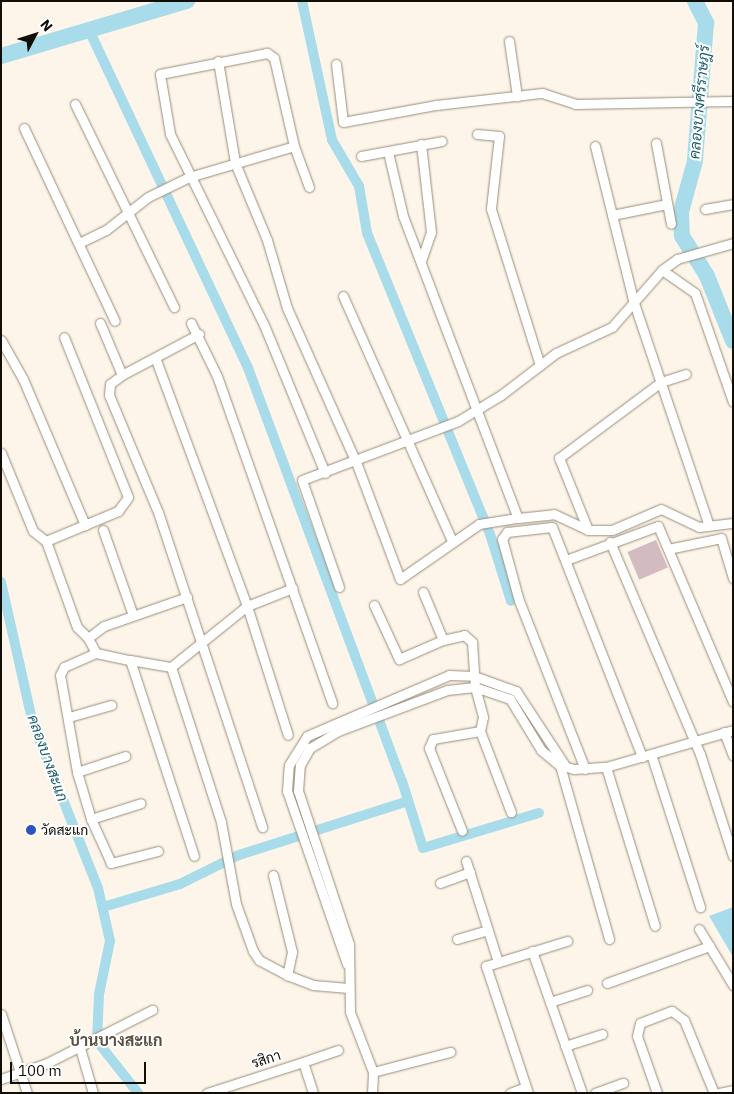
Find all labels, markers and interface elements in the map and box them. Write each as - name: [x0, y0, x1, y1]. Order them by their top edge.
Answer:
- north arrow: [10, 10, 60, 60]
- text: N: [36, 16, 57, 35]
- water label: คลองบางศรีราษฎร์: [685, 44, 713, 160]
- water label: คลองบางสะแก: [24, 712, 72, 804]
- place label: วัดสะแก: [41, 822, 88, 838]
- marker: วัดสะแก: [25, 824, 37, 836]
- district label: บ้านบางสะแก: [69, 1030, 163, 1050]
- street label: รสิกา: [249, 1046, 283, 1072]
- scale bar: [12, 1052, 149, 1084]
- text: 100 m: [18, 1061, 62, 1080]

